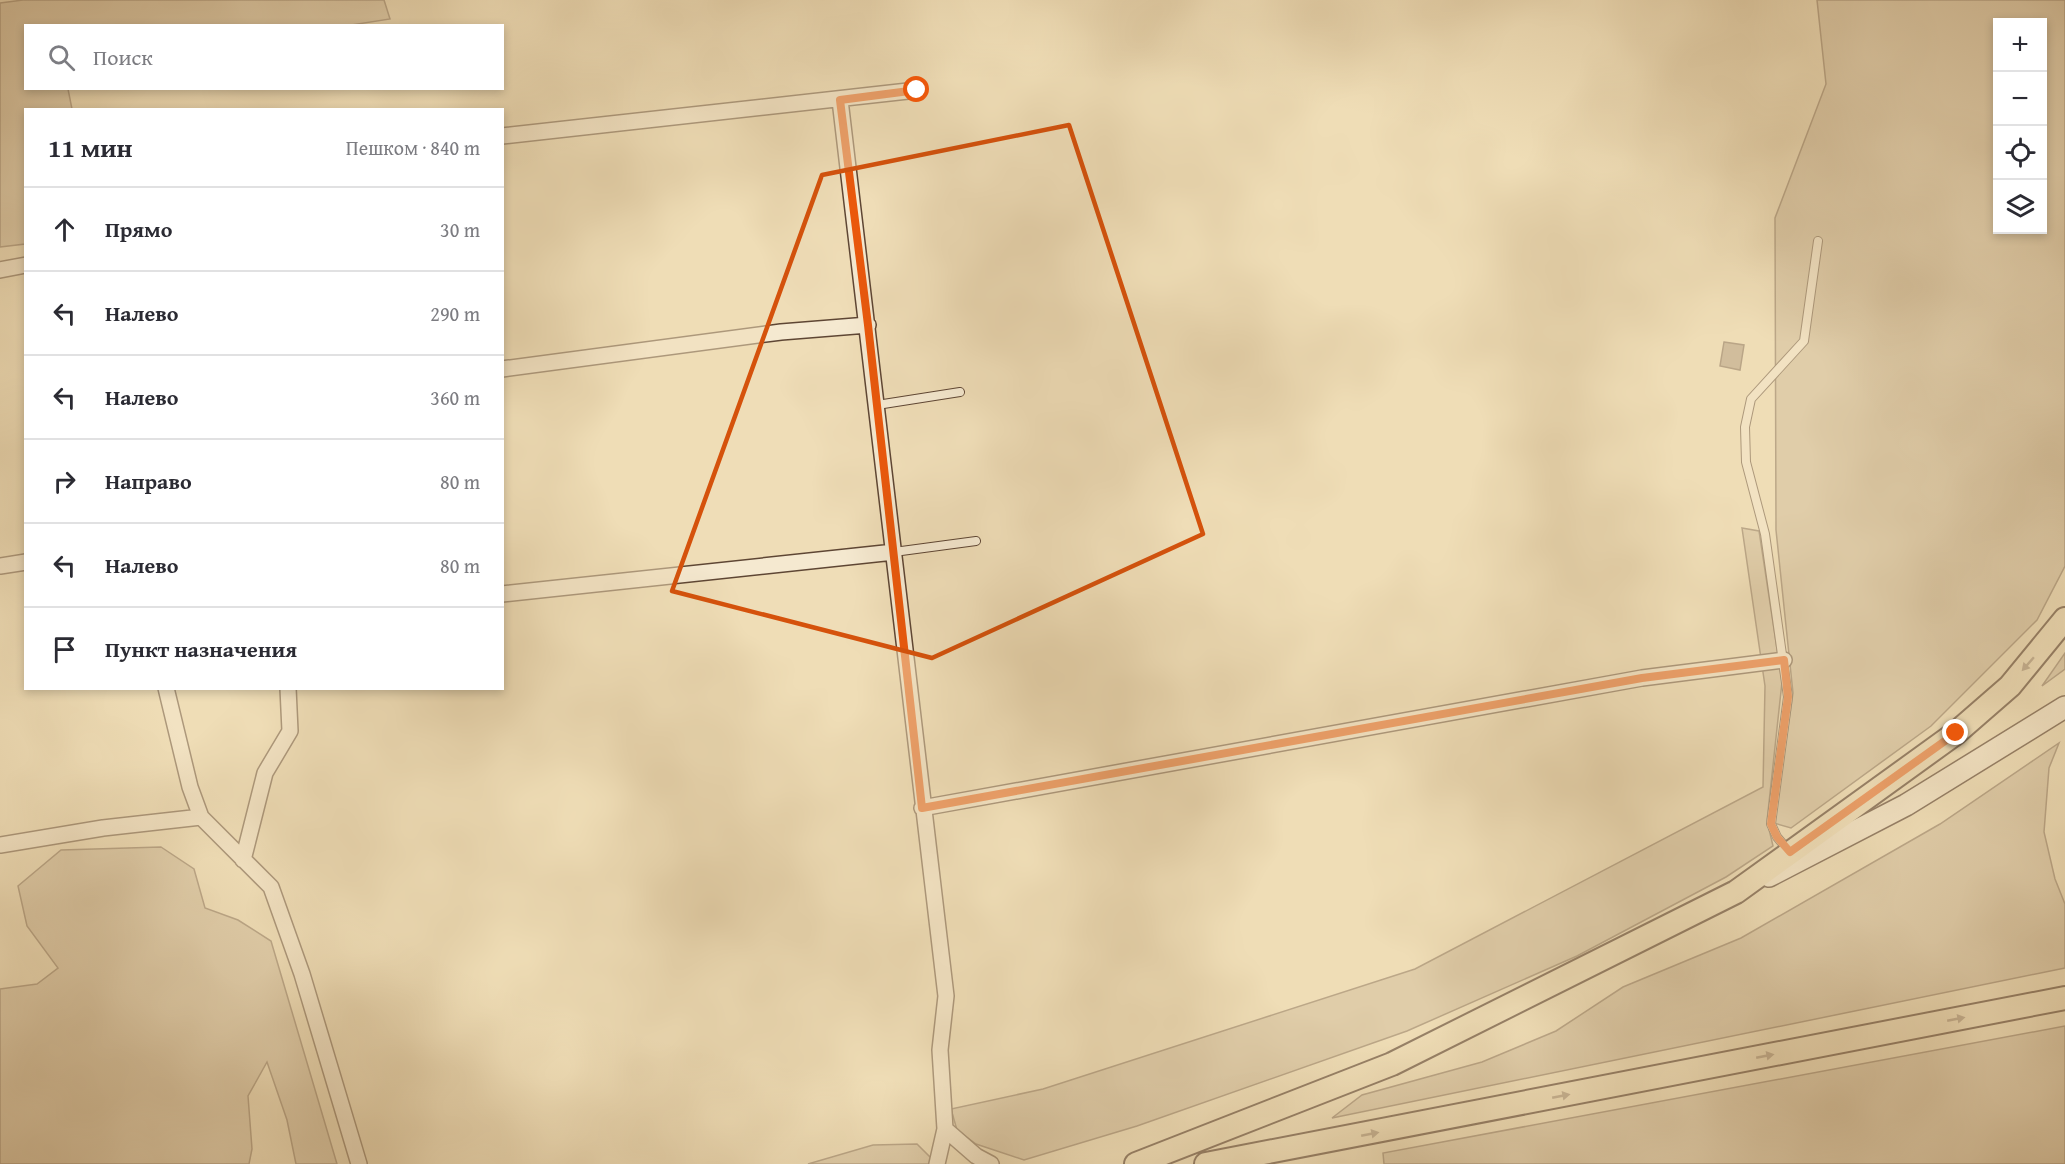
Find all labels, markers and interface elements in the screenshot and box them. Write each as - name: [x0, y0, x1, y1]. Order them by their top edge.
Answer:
- map controls: [1993, 18, 2047, 234]
- button: +: [1993, 18, 2047, 72]
- search box: [24, 24, 504, 90]
- icon: search: [45, 41, 78, 74]
- text: Поиск: [93, 41, 153, 73]
- button: −: [1993, 72, 2047, 126]
- route start: [903, 76, 929, 102]
- button: locate: [1993, 126, 2047, 180]
- text: 11 мин: [48, 128, 133, 167]
- text: Пешком · 840 m: [346, 133, 480, 162]
- button: layers: [1993, 180, 2047, 234]
- icon: ahead: [48, 213, 81, 246]
- text: Прямо: [105, 213, 172, 245]
- text: 30 m: [440, 215, 480, 244]
- icon: left: [48, 297, 81, 330]
- text: Налево: [105, 297, 178, 329]
- text: 290 m: [430, 299, 480, 328]
- icon: left: [48, 381, 81, 414]
- text: Налево: [105, 381, 178, 413]
- text: 360 m: [430, 383, 480, 412]
- icon: right: [48, 465, 81, 498]
- text: Направо: [105, 465, 192, 497]
- text: 80 m: [440, 467, 480, 496]
- icon: left: [48, 549, 81, 582]
- text: Налево: [105, 549, 178, 581]
- text: 80 m: [440, 551, 480, 580]
- icon: arrive: [48, 633, 81, 666]
- text: Пункт назначения: [105, 633, 297, 665]
- one-way arrow: [2022, 656, 2035, 672]
- route end: [1942, 719, 1968, 745]
- one-way arrow: [1947, 1014, 1966, 1023]
- one-way arrow: [1756, 1051, 1775, 1060]
- one-way arrow: [1552, 1091, 1571, 1100]
- one-way arrow: [1361, 1129, 1380, 1138]

